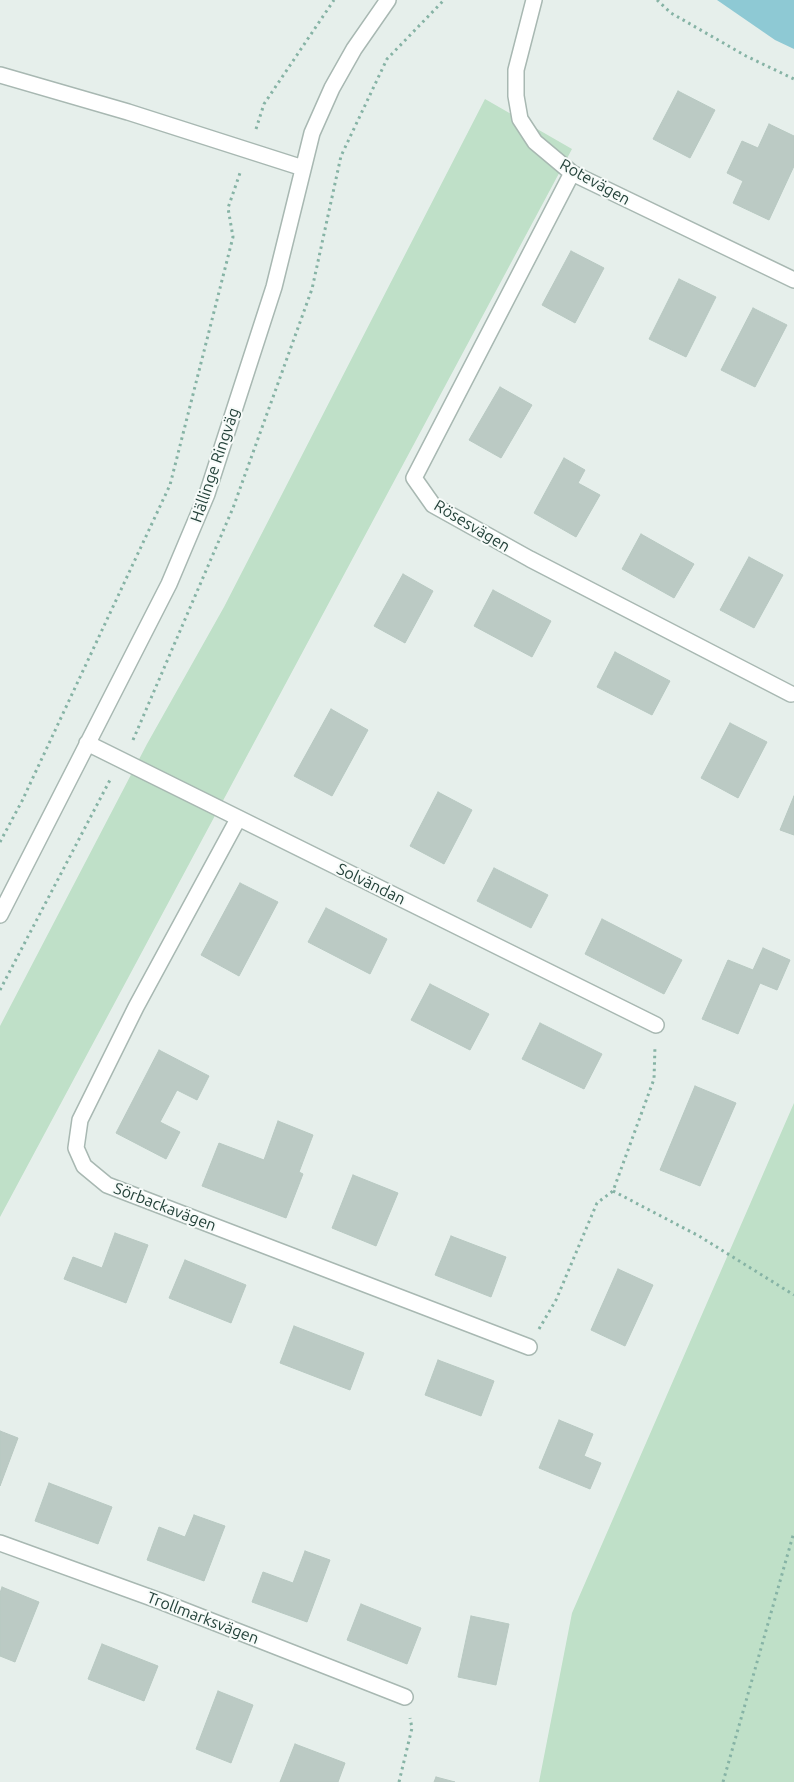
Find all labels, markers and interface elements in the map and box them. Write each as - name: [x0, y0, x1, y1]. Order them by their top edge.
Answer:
- street label: Rotevägen: [556, 155, 634, 209]
- street label: Hällinge Ringväg: [186, 405, 244, 525]
- street label: Rösesvägen: [431, 496, 513, 556]
- street label: Solvändan: [334, 859, 408, 909]
- street label: Sörbackavägen: [111, 1179, 219, 1235]
- street label: Trollmarksvägen: [144, 1588, 262, 1648]

